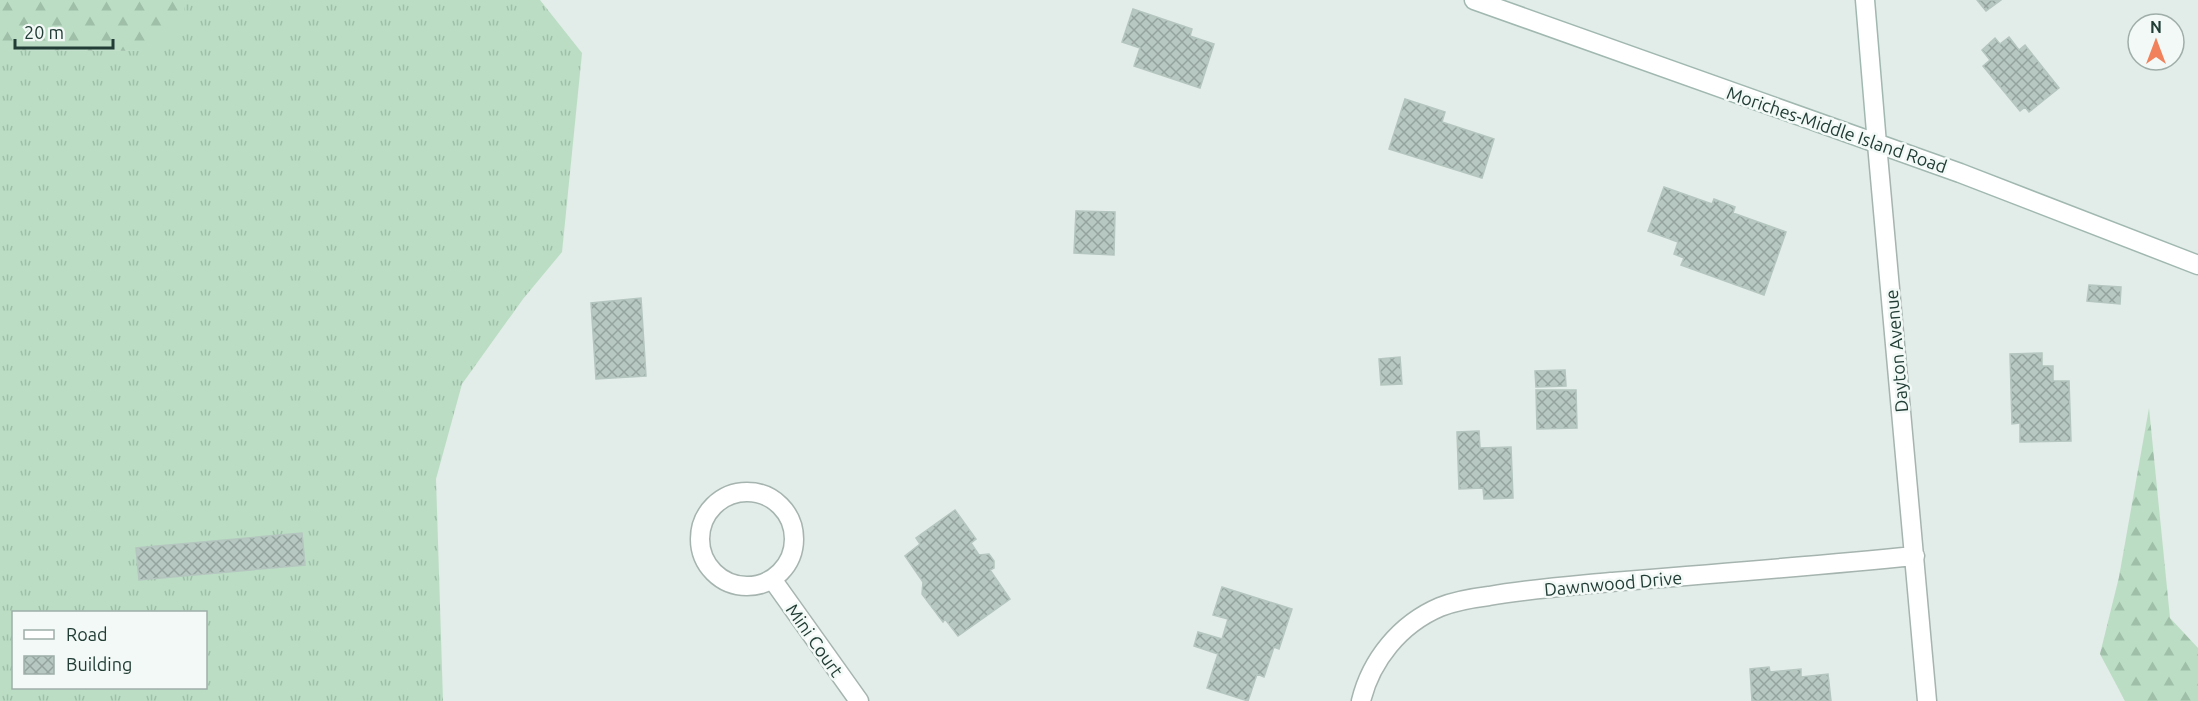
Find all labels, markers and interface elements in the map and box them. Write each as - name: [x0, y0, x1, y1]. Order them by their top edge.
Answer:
- scale bar: [15, 12, 112, 50]
- north arrow: [2126, 12, 2186, 72]
- text: N: [2150, 18, 2162, 36]
- text: 20 m: [24, 22, 64, 42]
- street label: Moriches-Middle Island Road: [1724, 82, 1950, 176]
- street label: Dayton Avenue: [1881, 289, 1911, 413]
- street label: Dawnwood Drive: [1543, 567, 1683, 599]
- street label: Mini Court: [783, 600, 847, 680]
- legend: [12, 611, 207, 689]
- text: Road: [66, 624, 108, 644]
- text: Building: [66, 654, 132, 674]

